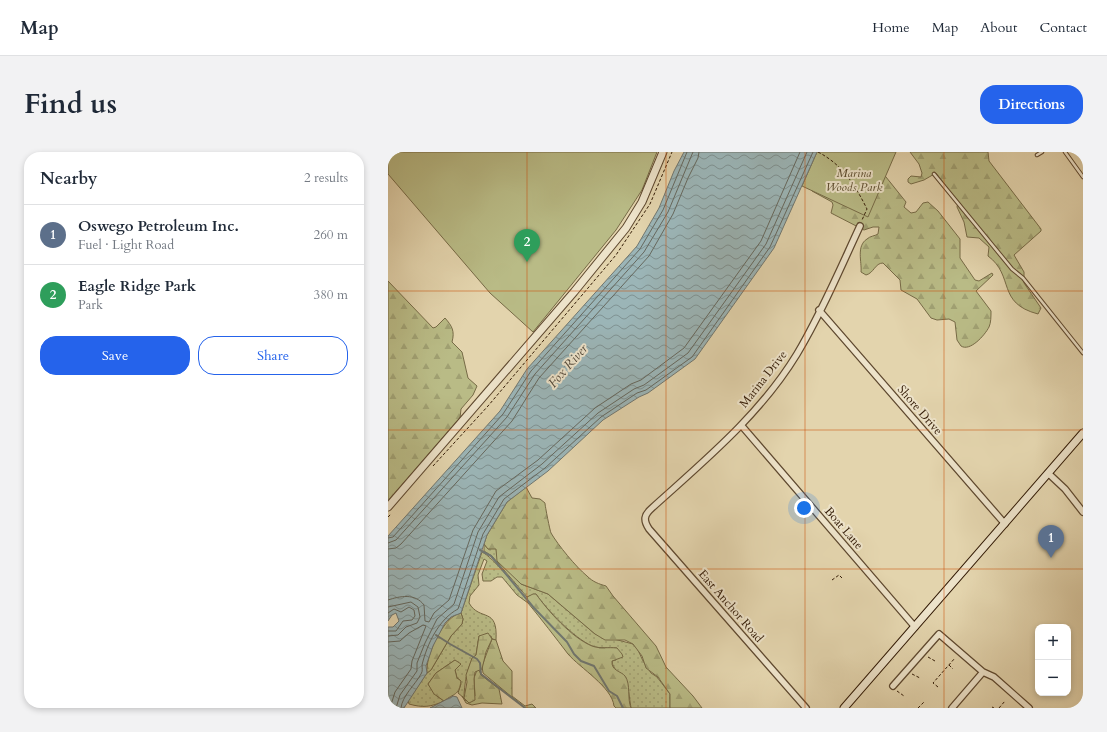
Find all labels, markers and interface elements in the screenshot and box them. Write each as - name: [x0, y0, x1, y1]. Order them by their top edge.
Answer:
- text: Map: [20, 15, 59, 41]
- text: Home: [872, 18, 910, 37]
- text: Map: [932, 18, 958, 37]
- text: About: [980, 18, 1017, 37]
- text: Contact: [1039, 18, 1087, 37]
- text: Find us: [24, 85, 117, 123]
- button: Directions: [980, 85, 1083, 124]
- park label: Marina Woods Park: [826, 165, 882, 195]
- text: Nearby: [40, 167, 97, 190]
- text: 2 results: [304, 169, 348, 187]
- text: Oswego Petroleum Inc.: [78, 216, 239, 236]
- text: 1: [50, 226, 56, 244]
- text: 260 m: [314, 226, 348, 244]
- pin: 2: [514, 229, 540, 262]
- text: Fuel · Light Road: [78, 236, 174, 254]
- text: Eagle Ridge Park: [78, 276, 196, 296]
- text: 2: [50, 286, 56, 304]
- text: 380 m: [314, 286, 348, 304]
- text: Park: [78, 296, 103, 314]
- button: Save: [40, 336, 190, 375]
- button: Share: [198, 336, 348, 375]
- water label: Fox River: [544, 340, 592, 391]
- street label: Marina Drive: [736, 347, 790, 411]
- street label: Shore Drive: [894, 382, 946, 438]
- your location: [794, 498, 814, 518]
- street label: Boat Lane: [821, 503, 867, 553]
- pin: 1: [1038, 525, 1064, 558]
- street label: East Anchor Road: [695, 566, 767, 646]
- map controls: [1035, 624, 1071, 696]
- button: +: [1035, 624, 1071, 660]
- button: −: [1035, 660, 1071, 696]

